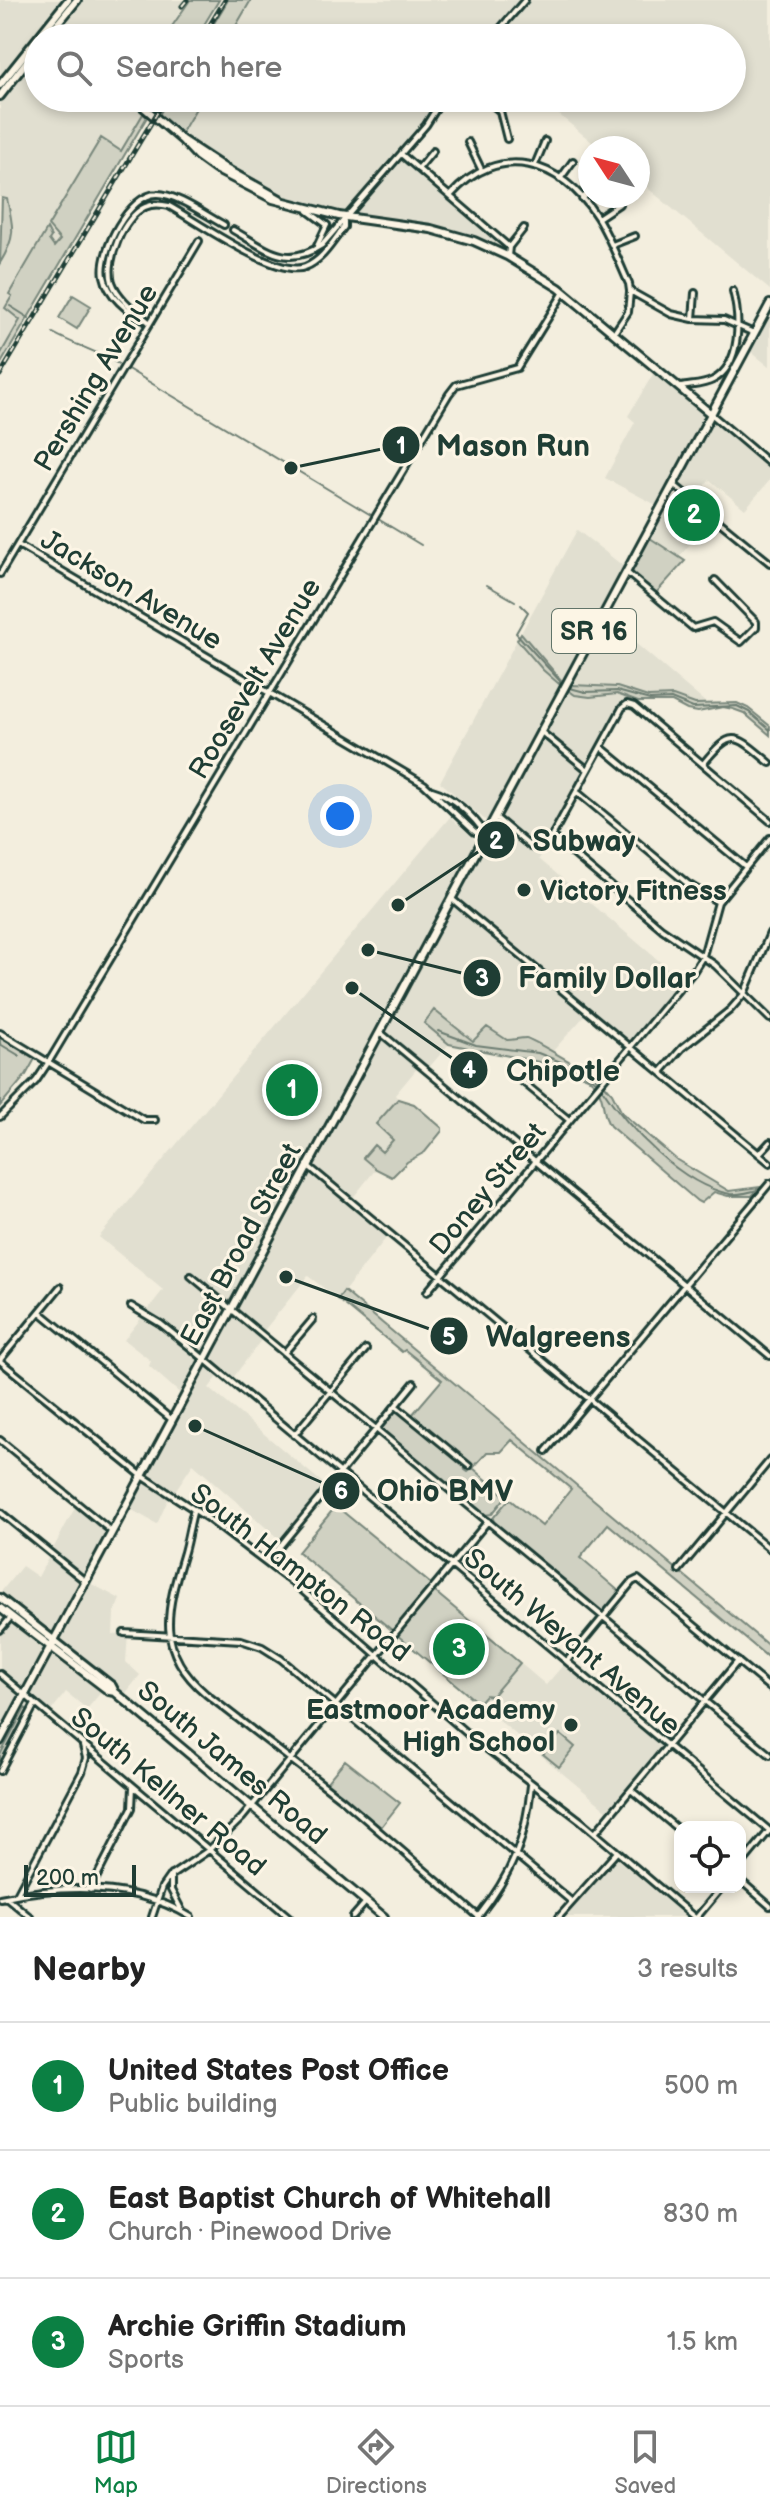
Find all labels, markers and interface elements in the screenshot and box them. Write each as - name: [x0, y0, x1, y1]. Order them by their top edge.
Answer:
- search box: [24, 24, 746, 112]
- icon: search: [52, 46, 96, 90]
- text: Search here: [116, 50, 282, 86]
- north arrow: [578, 136, 650, 208]
- street label: Pershing Avenue: [27, 278, 165, 477]
- callout: Mason Run: [381, 418, 606, 472]
- text: Mason Run: [436, 429, 590, 465]
- text: 1: [396, 432, 406, 461]
- pin: 2: [668, 485, 720, 545]
- street label: Jackson Avenue: [35, 523, 228, 657]
- street label: Roosevelt Avenue: [182, 572, 328, 785]
- road number: SR 16: [552, 609, 636, 653]
- your location: [320, 796, 360, 836]
- callout: Subway: [476, 813, 651, 867]
- text: Subway: [533, 824, 636, 860]
- text: 2: [489, 827, 504, 856]
- place label: Victory Fitness: [540, 875, 727, 908]
- marker: Victory Fitness: [515, 881, 533, 899]
- callout: Family Dollar: [462, 951, 713, 1005]
- text: Family Dollar: [518, 961, 697, 997]
- text: 3: [475, 964, 489, 993]
- callout: Chipotle: [449, 1043, 636, 1097]
- text: Chipotle: [506, 1054, 620, 1090]
- text: 4: [462, 1056, 476, 1085]
- pin: 1: [266, 1060, 318, 1120]
- street label: Doney Street: [423, 1116, 553, 1262]
- street label: East Broad Street: [174, 1137, 309, 1352]
- callout: Walgreens: [429, 1309, 646, 1363]
- text: Walgreens: [485, 1320, 631, 1356]
- text: 5: [442, 1323, 456, 1352]
- callout: Ohio BMV: [321, 1464, 529, 1518]
- text: Ohio BMV: [377, 1474, 514, 1510]
- street label: South Hampton Road: [184, 1477, 417, 1669]
- text: 6: [334, 1477, 348, 1506]
- street label: South Weyant Avenue: [457, 1542, 687, 1742]
- pin: 3: [433, 1619, 485, 1679]
- street label: South James Road: [131, 1674, 333, 1852]
- place label: Eastmoor Academy High School: [306, 1694, 555, 1759]
- street label: South Kellner Road: [64, 1701, 272, 1883]
- marker: Eastmoor Academy High School: [562, 1716, 580, 1734]
- map controls: [674, 1821, 746, 1893]
- button: locate: [674, 1821, 746, 1893]
- scale bar: [24, 1861, 136, 1897]
- text: 200 m: [36, 1865, 99, 1892]
- text: Nearby: [32, 1949, 146, 1990]
- text: 3 results: [637, 1954, 738, 1985]
- text: United States Post Office: [108, 2053, 449, 2089]
- text: 1: [53, 2071, 63, 2102]
- text: 500 m: [664, 2071, 738, 2102]
- text: Public building: [108, 2089, 277, 2120]
- text: East Baptist Church of Whitehall: [108, 2181, 551, 2217]
- text: 2: [50, 2199, 66, 2230]
- text: 830 m: [663, 2199, 738, 2230]
- text: Church · Pinewood Drive: [108, 2217, 392, 2248]
- text: Archie Griffin Stadium: [108, 2309, 406, 2345]
- text: 3: [50, 2327, 66, 2358]
- text: 1.5 km: [667, 2327, 738, 2358]
- text: Sports: [108, 2345, 184, 2376]
- tab: Map: [94, 2425, 138, 2500]
- tab: Directions: [326, 2425, 427, 2500]
- tab: Saved: [614, 2425, 676, 2500]

